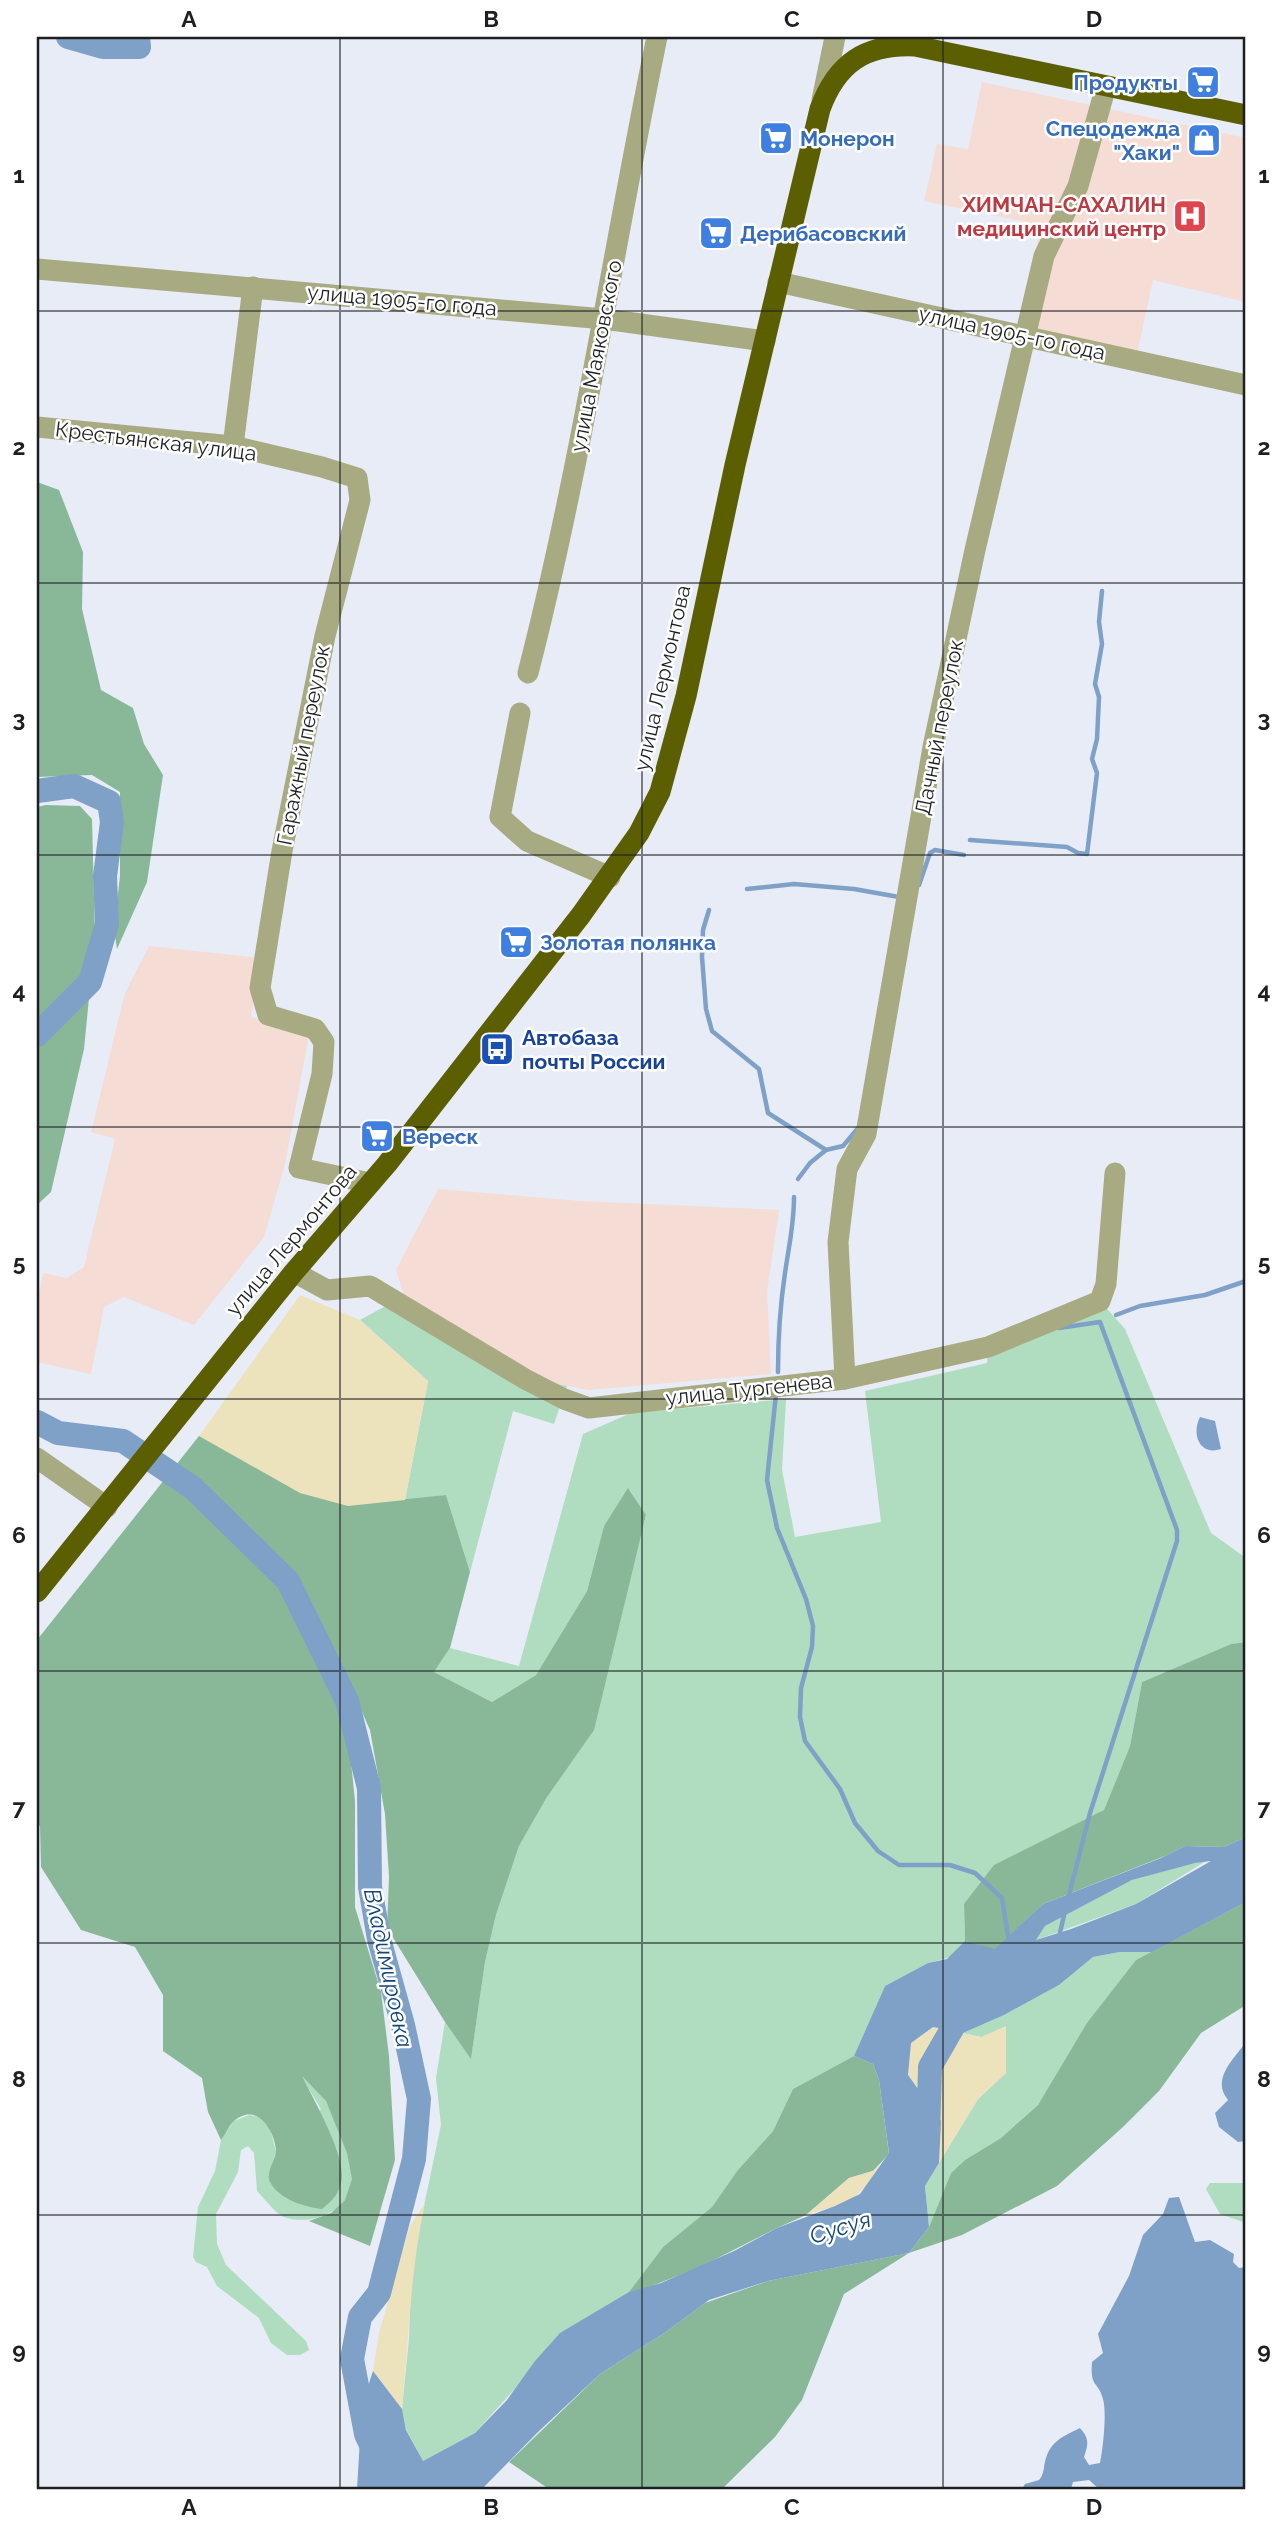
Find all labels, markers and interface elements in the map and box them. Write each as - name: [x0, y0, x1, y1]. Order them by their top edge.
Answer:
- text: A: [181, 5, 197, 32]
- text: B: [483, 5, 499, 32]
- text: C: [784, 5, 800, 32]
- text: D: [1086, 5, 1102, 32]
- supermarket icon: Продукты: [1184, 63, 1222, 101]
- place label: Продукты: [1074, 70, 1178, 95]
- place label: Спецодежда "Хаки": [1046, 116, 1180, 165]
- supermarket icon: Монерон: [757, 119, 795, 157]
- shop icon: Спецодежда "Хаки": [1185, 121, 1223, 159]
- place label: Монерон: [800, 126, 895, 151]
- text: 1: [13, 161, 25, 188]
- text: 1: [1258, 161, 1270, 188]
- place label: ХИМЧАН-САХАЛИН медицинский центр: [957, 192, 1166, 241]
- hospital icon: ХИМЧАН-САХАЛИН медицинский центр: [1171, 197, 1209, 235]
- supermarket icon: Дерибасовский: [697, 214, 735, 252]
- place label: Дерибасовский: [740, 221, 906, 246]
- street label: улица Маяковского: [565, 258, 627, 454]
- street label: улица 1905-го года: [306, 279, 498, 321]
- street label: улица 1905-го года: [916, 301, 1108, 365]
- street label: Крестьянская улица: [54, 416, 258, 466]
- text: 2: [13, 433, 25, 460]
- text: 2: [1258, 433, 1270, 460]
- street label: улица Лермонтова: [628, 583, 696, 773]
- street label: Дачный переулок: [910, 637, 968, 817]
- street label: Гаражный переулок: [271, 643, 335, 847]
- text: 3: [13, 705, 25, 732]
- text: 3: [1258, 705, 1270, 732]
- supermarket icon: Золотая полянка: [497, 923, 535, 961]
- place label: Золотая полянка: [540, 930, 716, 955]
- text: 4: [12, 977, 26, 1004]
- text: 4: [1257, 977, 1271, 1004]
- place label: Автобаза почты России: [522, 1025, 665, 1074]
- bus stop icon: Автобаза почты России: [478, 1030, 516, 1068]
- supermarket icon: Вереск: [358, 1117, 396, 1155]
- place label: Вереск: [402, 1124, 479, 1149]
- street label: улица Лермонтова: [220, 1159, 362, 1321]
- text: 5: [13, 1249, 26, 1276]
- text: 5: [1258, 1249, 1271, 1276]
- street label: улица Тургенева: [664, 1368, 834, 1410]
- text: 6: [12, 1521, 26, 1548]
- text: 6: [1257, 1521, 1271, 1548]
- text: 7: [13, 1793, 26, 1820]
- text: 7: [1258, 1793, 1271, 1820]
- water label: Владимировка: [359, 1886, 419, 2050]
- text: 8: [12, 2065, 26, 2092]
- text: 8: [1257, 2065, 1271, 2092]
- water label: Сусуя: [806, 2205, 874, 2249]
- text: 9: [12, 2337, 26, 2364]
- text: 9: [1257, 2337, 1271, 2364]
- text: A: [181, 2493, 197, 2520]
- text: B: [483, 2493, 499, 2520]
- text: C: [784, 2493, 800, 2520]
- text: D: [1086, 2493, 1102, 2520]

